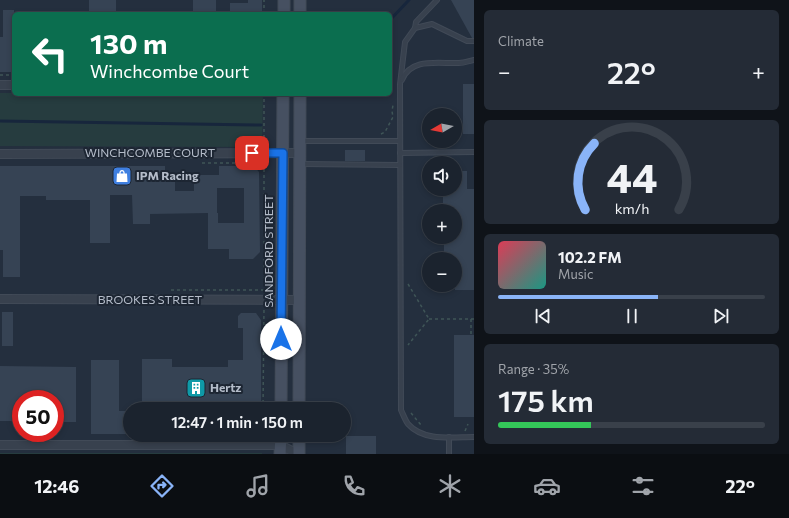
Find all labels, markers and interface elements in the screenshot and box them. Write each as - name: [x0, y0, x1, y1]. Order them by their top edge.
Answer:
- text: 130 m: [90, 26, 167, 60]
- icon: left: [24, 28, 76, 80]
- text: Climate: [498, 33, 544, 49]
- text: 22°: [607, 53, 656, 90]
- text: −: [498, 58, 511, 85]
- text: +: [752, 58, 765, 85]
- text: Winchcombe Court: [90, 60, 249, 82]
- north arrow: [422, 108, 462, 148]
- map controls: [422, 108, 462, 292]
- pin: [235, 136, 269, 170]
- icon: arrive: [241, 142, 263, 164]
- street label: WINCHCOMBE COURT: [85, 145, 216, 159]
- text: 44: [606, 151, 657, 202]
- button: sound: [422, 156, 462, 196]
- shop icon: IPM Racing: [111, 165, 133, 187]
- place label: IPM Racing: [136, 168, 199, 182]
- street label: SANDFORD STREET: [261, 194, 275, 308]
- text: km/h: [614, 199, 649, 217]
- button: +: [422, 204, 462, 244]
- text: 102.2 FM: [558, 248, 622, 266]
- button: −: [422, 252, 462, 292]
- text: Music: [558, 266, 593, 282]
- street label: BROOKES STREET: [98, 292, 202, 306]
- icon: previous: [532, 305, 554, 327]
- icon: pause: [621, 305, 643, 327]
- icon: next: [710, 305, 732, 327]
- position arrow: [260, 318, 302, 360]
- text: Range · 35%: [498, 361, 569, 377]
- building icon: Hertz: [185, 377, 207, 399]
- place label: Hertz: [210, 380, 242, 394]
- text: 175 km: [498, 381, 594, 418]
- speed limit sign: 50: [12, 390, 64, 442]
- text: 12:47 · 1 min · 150 m: [171, 413, 303, 431]
- icon: directions: [148, 472, 176, 500]
- icon: music: [244, 472, 272, 500]
- icon: phone: [340, 472, 368, 500]
- icon: climate: [436, 472, 464, 500]
- icon: car: [533, 472, 561, 500]
- icon: filters: [629, 472, 657, 500]
- text: 12:46: [34, 475, 79, 497]
- text: 22°: [725, 475, 755, 497]

